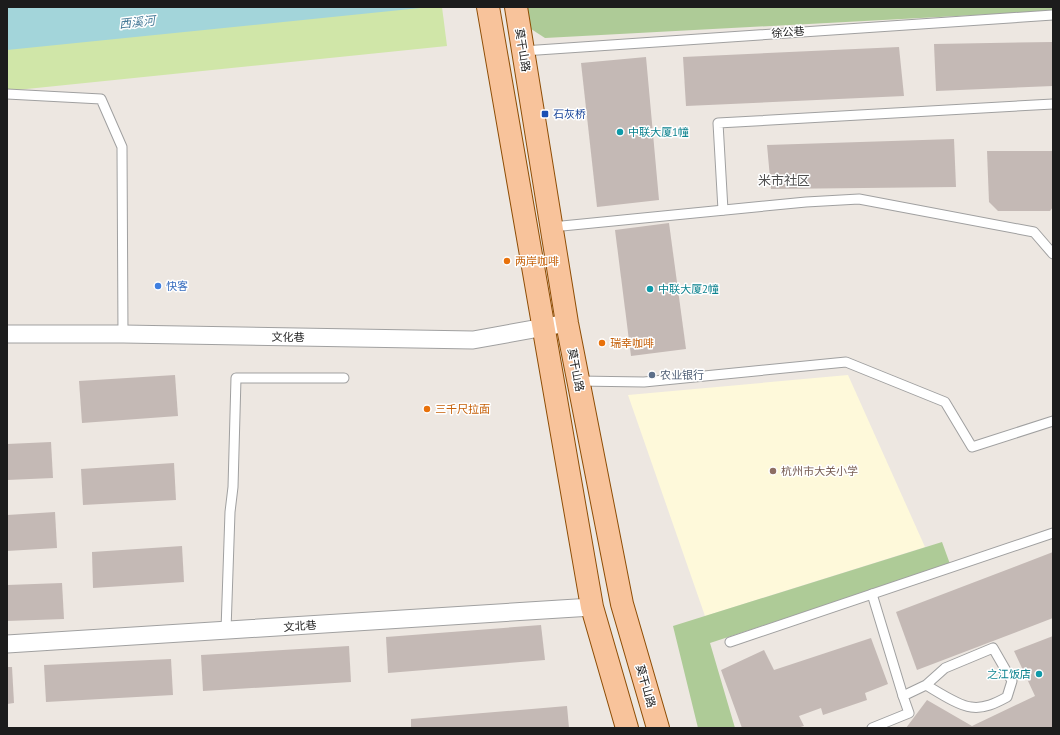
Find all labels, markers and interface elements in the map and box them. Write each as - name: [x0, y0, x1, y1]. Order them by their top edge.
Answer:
- water label: 西溪河: [118, 12, 158, 31]
- street label: 徐公巷: [771, 24, 805, 40]
- street label: 莫干山路: [513, 27, 533, 73]
- place label: 石灰桥: [553, 107, 586, 121]
- marker: 石灰桥: [540, 109, 550, 119]
- place label: 中联大厦1幢: [628, 125, 689, 139]
- marker: 中联大厦1幢: [615, 127, 625, 137]
- district label: 米市社区: [758, 172, 810, 189]
- place label: 两岸咖啡: [515, 254, 559, 268]
- marker: 两岸咖啡: [502, 256, 512, 266]
- place label: 快客: [166, 279, 188, 293]
- marker: 快客: [153, 281, 163, 291]
- place label: 中联大厦2幢: [658, 282, 719, 296]
- marker: 中联大厦2幢: [645, 284, 655, 294]
- street label: 文化巷: [271, 330, 305, 344]
- place label: 瑞幸咖啡: [610, 336, 654, 350]
- marker: 瑞幸咖啡: [597, 338, 607, 348]
- street label: 莫干山路: [565, 347, 587, 393]
- place label: 农业银行: [660, 368, 704, 382]
- marker: 农业银行: [647, 370, 657, 380]
- place label: 三千尺拉面: [435, 402, 490, 416]
- marker: 三千尺拉面: [422, 404, 432, 414]
- place label: 杭州市大关小学: [781, 464, 858, 478]
- marker: 杭州市大关小学: [768, 466, 778, 476]
- street label: 文北巷: [283, 618, 317, 634]
- street label: 莫干山路: [633, 663, 659, 709]
- place label: 之江饭店: [987, 667, 1031, 681]
- marker: 之江饭店: [1034, 669, 1044, 679]

